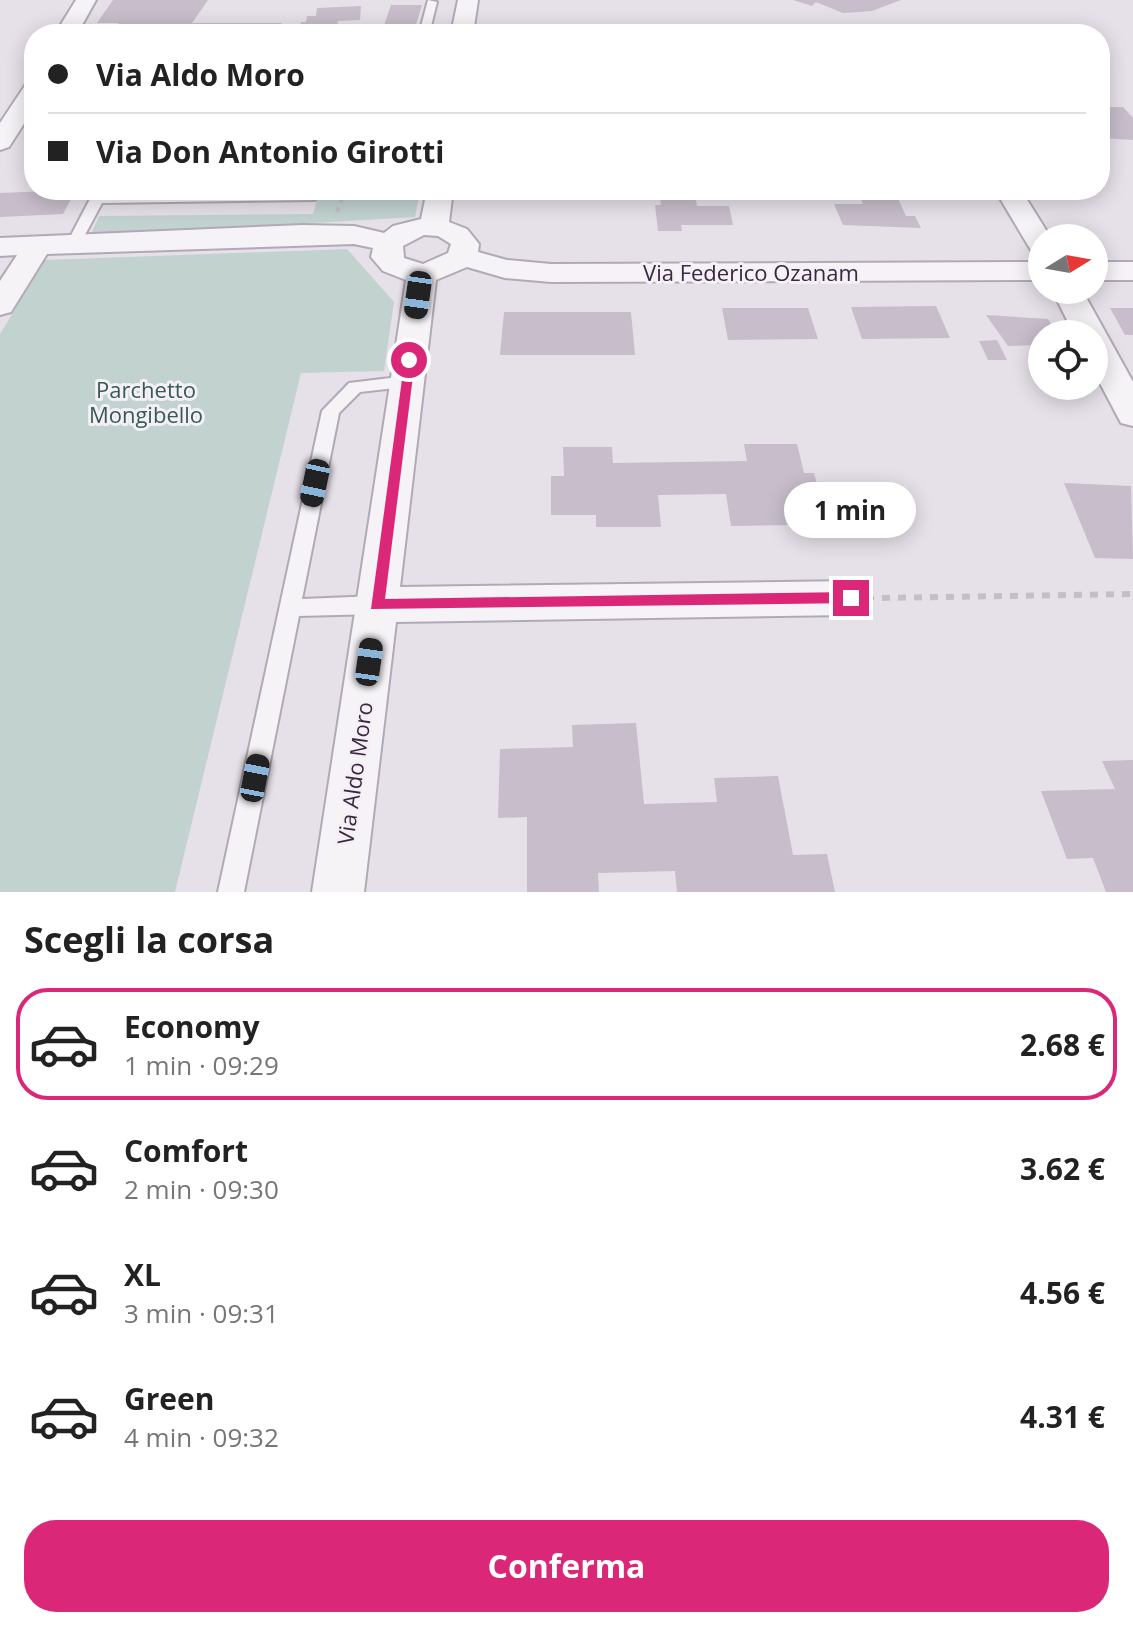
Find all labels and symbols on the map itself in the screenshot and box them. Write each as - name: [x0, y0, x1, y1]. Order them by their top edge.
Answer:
- north arrow: [1028, 224, 1108, 304]
- street label: Via Federico Ozanam: [643, 257, 859, 287]
- car: [403, 270, 433, 320]
- route start: [391, 342, 427, 378]
- park label: Parchetto Mongibello: [89, 374, 203, 429]
- car: [298, 457, 332, 509]
- callout: 1 min: [785, 482, 917, 538]
- route end: [833, 580, 869, 616]
- car: [354, 637, 384, 687]
- street label: Via Aldo Moro: [329, 700, 379, 846]
- car: [239, 752, 271, 804]

